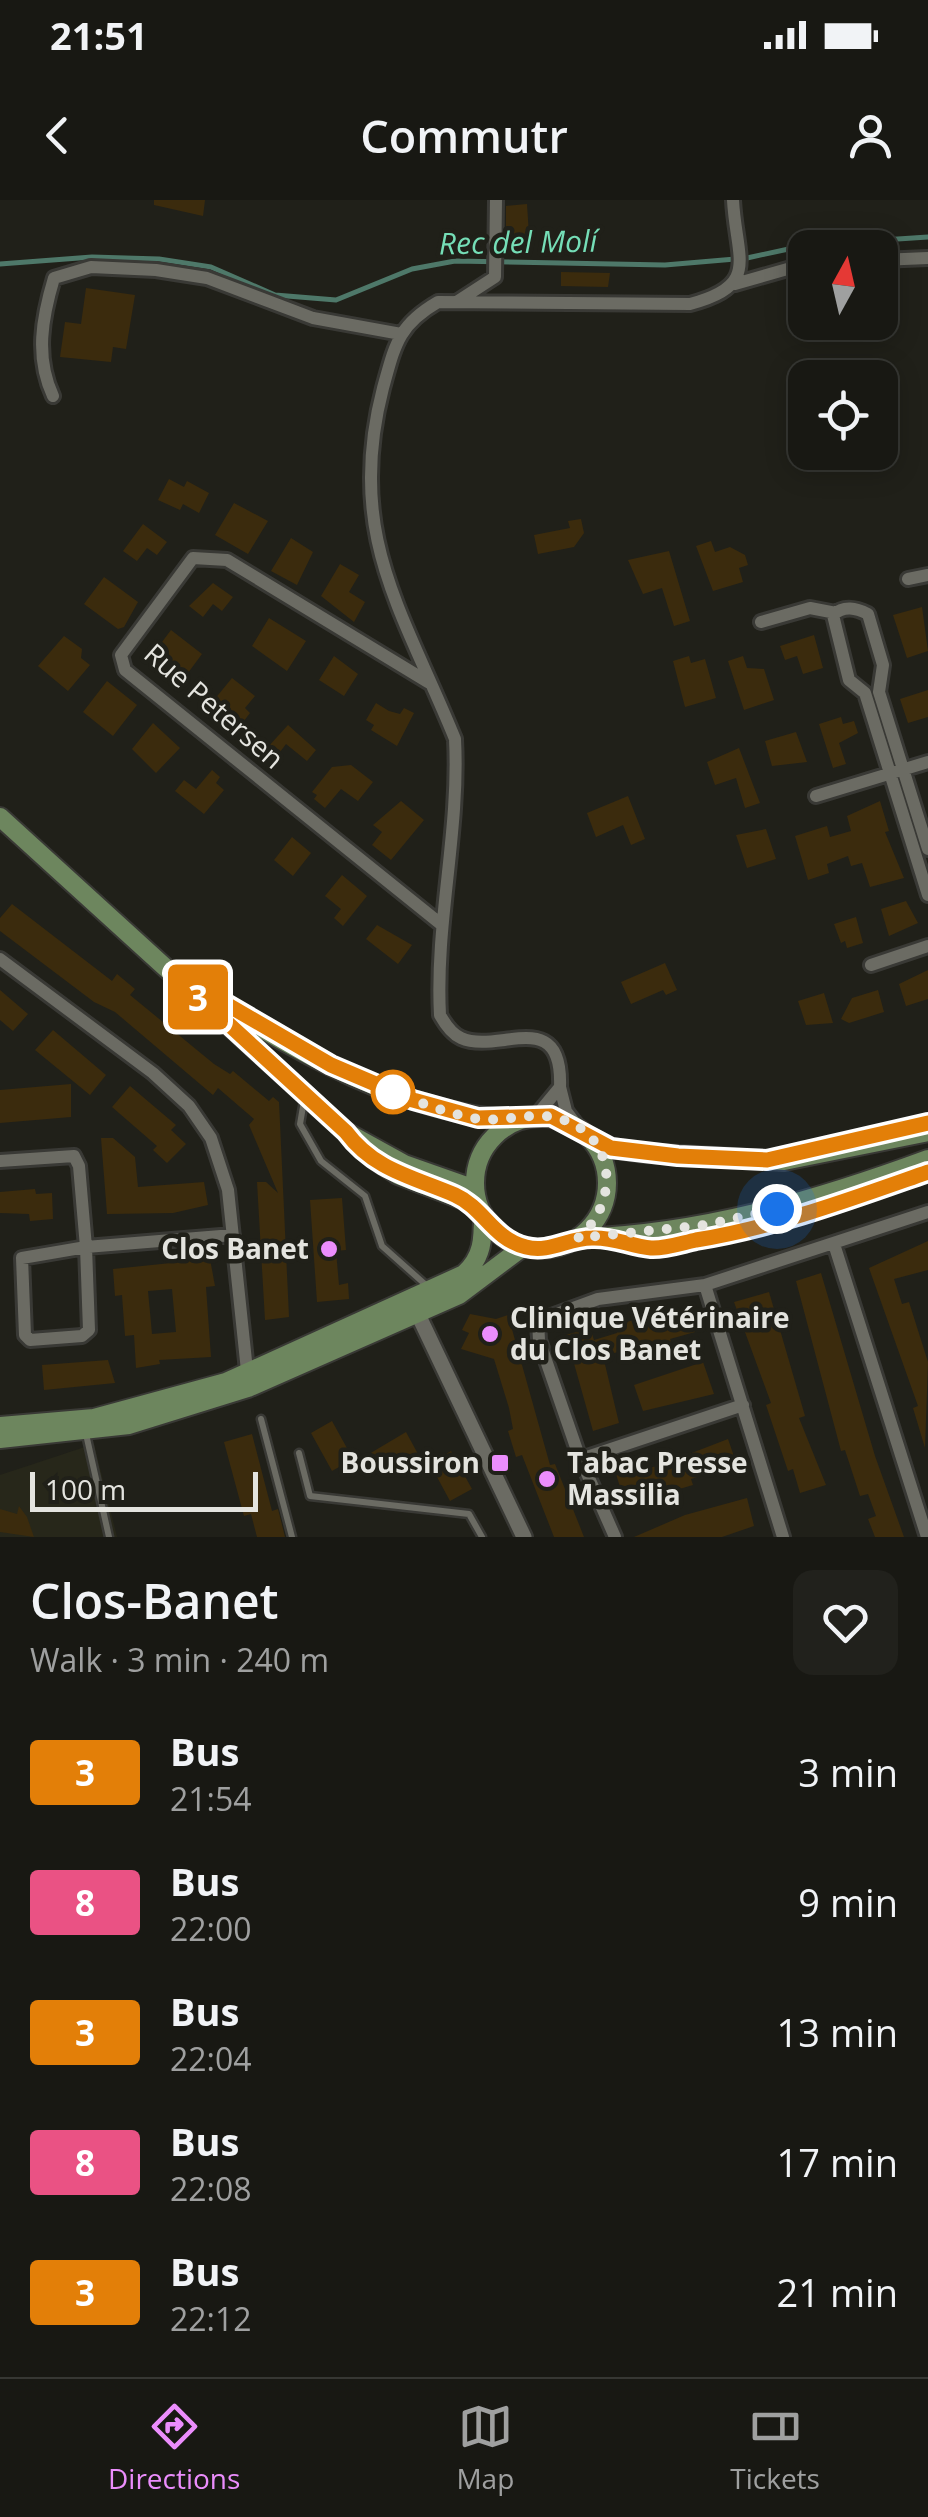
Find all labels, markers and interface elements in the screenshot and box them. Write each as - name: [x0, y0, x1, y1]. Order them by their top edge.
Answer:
- text: 21:51: [50, 9, 148, 61]
- text: Commutr: [360, 105, 568, 166]
- icon: back: [30, 108, 85, 163]
- icon: person: [843, 108, 898, 163]
- water label: Rec del Molí: [438, 220, 601, 263]
- north arrow: [788, 230, 898, 340]
- map controls: [788, 230, 898, 470]
- button: locate: [788, 360, 898, 470]
- street label: Rue Petersen: [137, 634, 293, 776]
- line badge: 3: [166, 964, 230, 1030]
- text: 3: [188, 974, 208, 1021]
- unlabelled marker: [372, 1071, 414, 1113]
- your location: [752, 1184, 802, 1234]
- place label: Clos Banet: [161, 1229, 309, 1267]
- marker: Clos Banet: [318, 1238, 340, 1260]
- place label: Clinique Vétérinaire du Clos Banet: [510, 1298, 790, 1368]
- marker: Clinique Vétérinaire du Clos Banet: [479, 1323, 501, 1345]
- place label: Boussiron: [341, 1443, 480, 1481]
- place label: Tabac Presse Massilia: [567, 1443, 748, 1513]
- marker: Boussiron: [489, 1452, 511, 1474]
- scale bar: [30, 1467, 258, 1512]
- marker: Tabac Presse Massilia: [536, 1468, 558, 1490]
- text: 100 m: [45, 1470, 126, 1508]
- text: Clos-Banet: [30, 1568, 279, 1633]
- button: heart: [793, 1570, 898, 1675]
- text: Walk · 3 min · 240 m: [30, 1638, 329, 1681]
- text: Bus: [170, 1725, 239, 1777]
- text: 3 min: [798, 1746, 898, 1798]
- text: 3: [75, 1749, 95, 1796]
- text: 21:54: [170, 1777, 252, 1820]
- text: Bus: [170, 1855, 239, 1907]
- text: 9 min: [798, 1876, 898, 1928]
- text: 8: [75, 1879, 95, 1926]
- text: 22:00: [170, 1907, 252, 1950]
- text: Bus: [170, 1985, 239, 2037]
- text: 13 min: [777, 2006, 898, 2058]
- text: 3: [75, 2009, 95, 2056]
- text: 22:04: [170, 2037, 252, 2080]
- text: Bus: [170, 2115, 239, 2167]
- text: 17 min: [777, 2136, 898, 2188]
- text: 8: [75, 2139, 95, 2186]
- text: 22:08: [170, 2167, 252, 2210]
- text: Bus: [170, 2245, 239, 2297]
- text: 21 min: [777, 2266, 898, 2318]
- text: 3: [75, 2269, 95, 2316]
- text: 22:12: [170, 2297, 252, 2340]
- tab: Directions: [108, 2399, 240, 2497]
- tab: Map: [456, 2399, 514, 2497]
- tab: Tickets: [730, 2399, 820, 2497]

